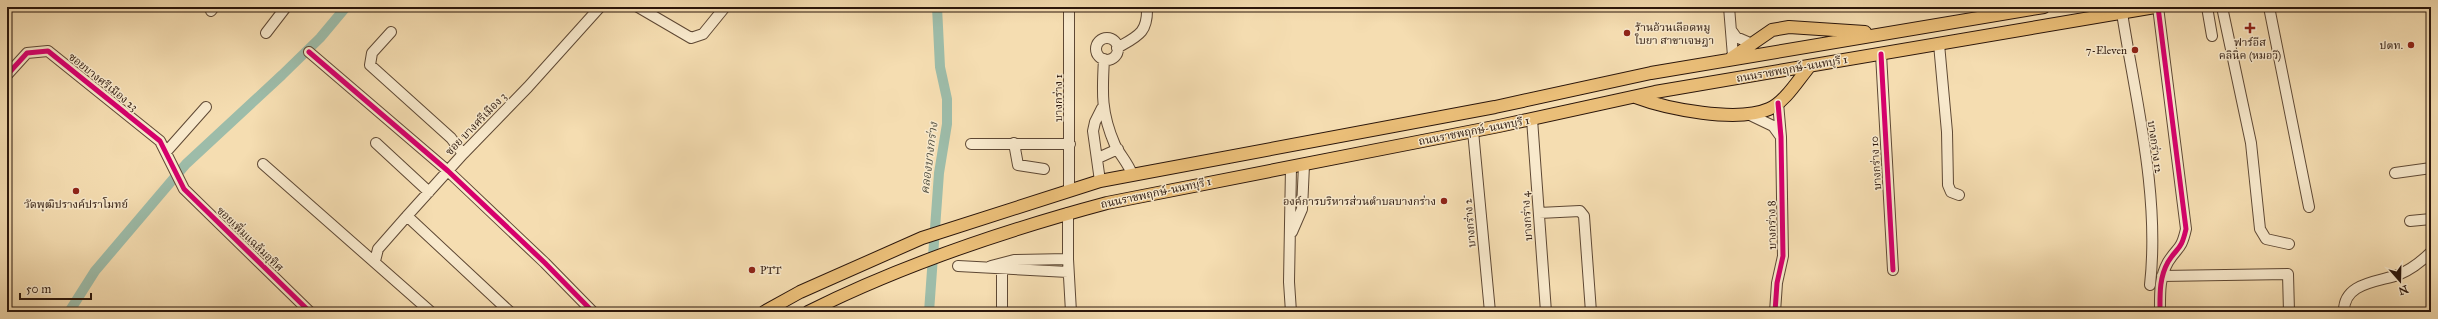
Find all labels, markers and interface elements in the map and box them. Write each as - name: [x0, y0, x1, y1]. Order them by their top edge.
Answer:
- place label: ร้านอ้วนเลือดหมู ใบยา สาขาเจษฎา: [1634, 21, 1714, 47]
- marker: ฟาร์อีส คลินิค (หมอวี): [2244, 22, 2256, 34]
- marker: ร้านอ้วนเลือดหมู ใบยา สาขาเจษฎา: [1622, 28, 1632, 38]
- place label: ฟาร์อีส คลินิค (หมอวี): [2219, 36, 2281, 62]
- place label: ปตท.: [2380, 39, 2403, 52]
- marker: ปตท.: [2406, 40, 2416, 50]
- place label: 7-Eleven: [2086, 44, 2127, 57]
- marker: 7-Eleven: [2130, 45, 2140, 55]
- street label: ซอยบางศรีเมือง 23: [66, 50, 140, 114]
- street label: ถนนราชพฤกษ์-นนทบุรี 1: [1735, 53, 1849, 86]
- street label: บางกร่าง 1: [1052, 74, 1065, 122]
- street label: ซอย บางศรีเมือง 3: [443, 90, 509, 158]
- street label: ถนนราชพฤกษ์-นนทบุรี 1: [1417, 114, 1531, 149]
- water label: คลองบางกร่าง: [918, 120, 940, 195]
- street label: บางกร่าง 12: [2145, 120, 2165, 175]
- street label: บางกร่าง 10: [1868, 136, 1884, 190]
- street label: ถนนราชพฤกษ์-นนทบุรี 1: [1100, 175, 1213, 212]
- marker: วัดพุฒิปรางค์ปราโมทย์: [71, 186, 81, 196]
- street label: บางกร่าง 4: [1519, 190, 1535, 241]
- place label: องค์การบริหารส่วนตำบลบางกร่าง: [1283, 195, 1436, 208]
- marker: องค์การบริหารส่วนตำบลบางกร่าง: [1439, 196, 1449, 206]
- place label: วัดพุฒิปรางค์ปราโมทย์: [24, 197, 128, 212]
- street label: บางกร่าง 2: [1461, 198, 1479, 248]
- street label: บางกร่าง 8: [1765, 200, 1779, 250]
- street label: ซอยเพิ่มแฉล้มอุทิศ: [213, 203, 287, 275]
- north arrow: [2380, 261, 2420, 301]
- place label: PTT: [760, 264, 782, 277]
- marker: PTT: [747, 265, 757, 275]
- scale bar: [20, 275, 91, 301]
- text: 50 m: [26, 282, 51, 296]
- text: N: [2396, 282, 2410, 298]

